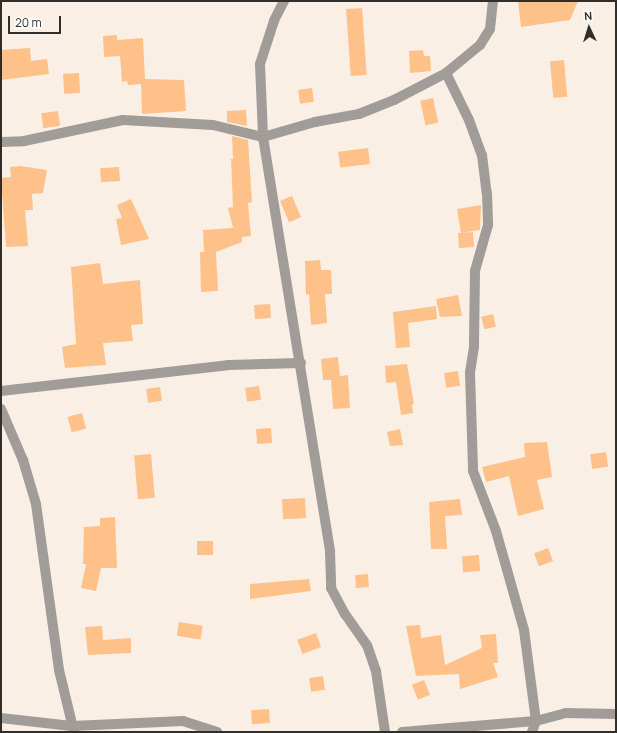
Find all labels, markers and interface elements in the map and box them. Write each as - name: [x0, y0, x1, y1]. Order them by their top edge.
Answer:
- scale bar: [10, 8, 63, 34]
- north arrow: [569, 8, 609, 48]
- text: N: [584, 8, 593, 23]
- text: 20 m: [15, 14, 42, 31]

